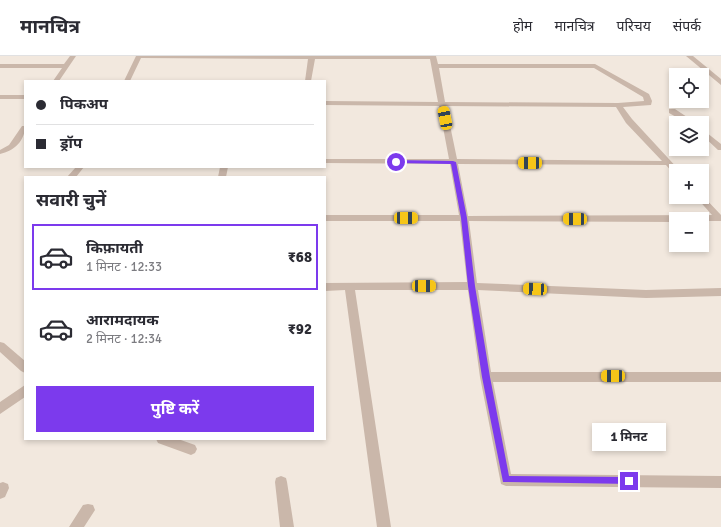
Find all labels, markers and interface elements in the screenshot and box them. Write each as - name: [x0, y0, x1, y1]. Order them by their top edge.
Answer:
- text: मानचित्र: [20, 15, 80, 39]
- text: होम: [513, 18, 532, 35]
- text: मानचित्र: [554, 18, 595, 35]
- text: परिचय: [617, 18, 651, 35]
- text: संपर्क: [673, 18, 701, 35]
- map controls: [669, 68, 709, 252]
- button: locate: [669, 68, 709, 108]
- text: पिकअप: [60, 95, 108, 113]
- car: [437, 105, 453, 131]
- button: layers: [669, 116, 709, 156]
- text: ड्रॉप: [60, 134, 82, 152]
- route start: [387, 153, 405, 171]
- car: [518, 157, 542, 169]
- button: +: [669, 164, 709, 204]
- text: सवारी चुनें: [36, 189, 106, 211]
- car: [394, 212, 418, 224]
- button: −: [669, 212, 709, 252]
- car: [563, 213, 587, 225]
- icon: car: [38, 239, 74, 275]
- text: किफ़ायती: [86, 239, 143, 257]
- text: ₹68: [288, 248, 312, 266]
- text: 1 मिनट · 12:33: [86, 259, 162, 275]
- car: [412, 280, 436, 292]
- car: [523, 282, 547, 296]
- icon: car: [38, 311, 74, 347]
- text: आरामदायक: [86, 311, 159, 329]
- text: ₹92: [288, 320, 312, 338]
- text: 2 मिनट · 12:34: [86, 331, 162, 347]
- car: [601, 370, 625, 382]
- button: पुष्टि करें: [36, 386, 314, 432]
- callout: 1 मिनट: [592, 423, 666, 451]
- text: 1 मिनट: [610, 429, 648, 445]
- route end: [620, 472, 638, 490]

